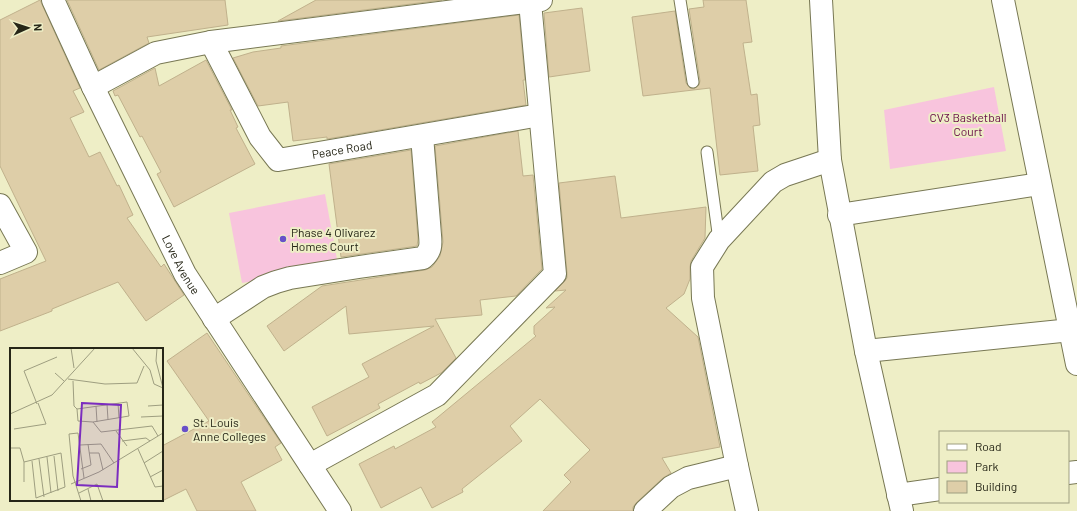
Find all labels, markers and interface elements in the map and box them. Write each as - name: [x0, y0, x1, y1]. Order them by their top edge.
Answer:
- north arrow: [8, 8, 48, 48]
- text: N: [32, 23, 45, 31]
- park label: CV3 Basketball Court: [930, 110, 1006, 138]
- street label: Peace Road: [311, 137, 373, 161]
- place label: Phase 4 Olivarez Homes Court: [291, 225, 375, 253]
- street label: Love Avenue: [160, 232, 203, 297]
- marker: Phase 4 Olivarez Homes Court: [278, 234, 288, 244]
- inset map: [10, 348, 163, 501]
- place label: St. Louis Anne Colleges: [193, 415, 266, 443]
- marker: St. Louis Anne Colleges: [180, 424, 190, 434]
- legend: [939, 431, 1069, 503]
- text: Road: [975, 439, 1002, 453]
- text: Park: [975, 459, 999, 473]
- text: Building: [975, 479, 1017, 493]

